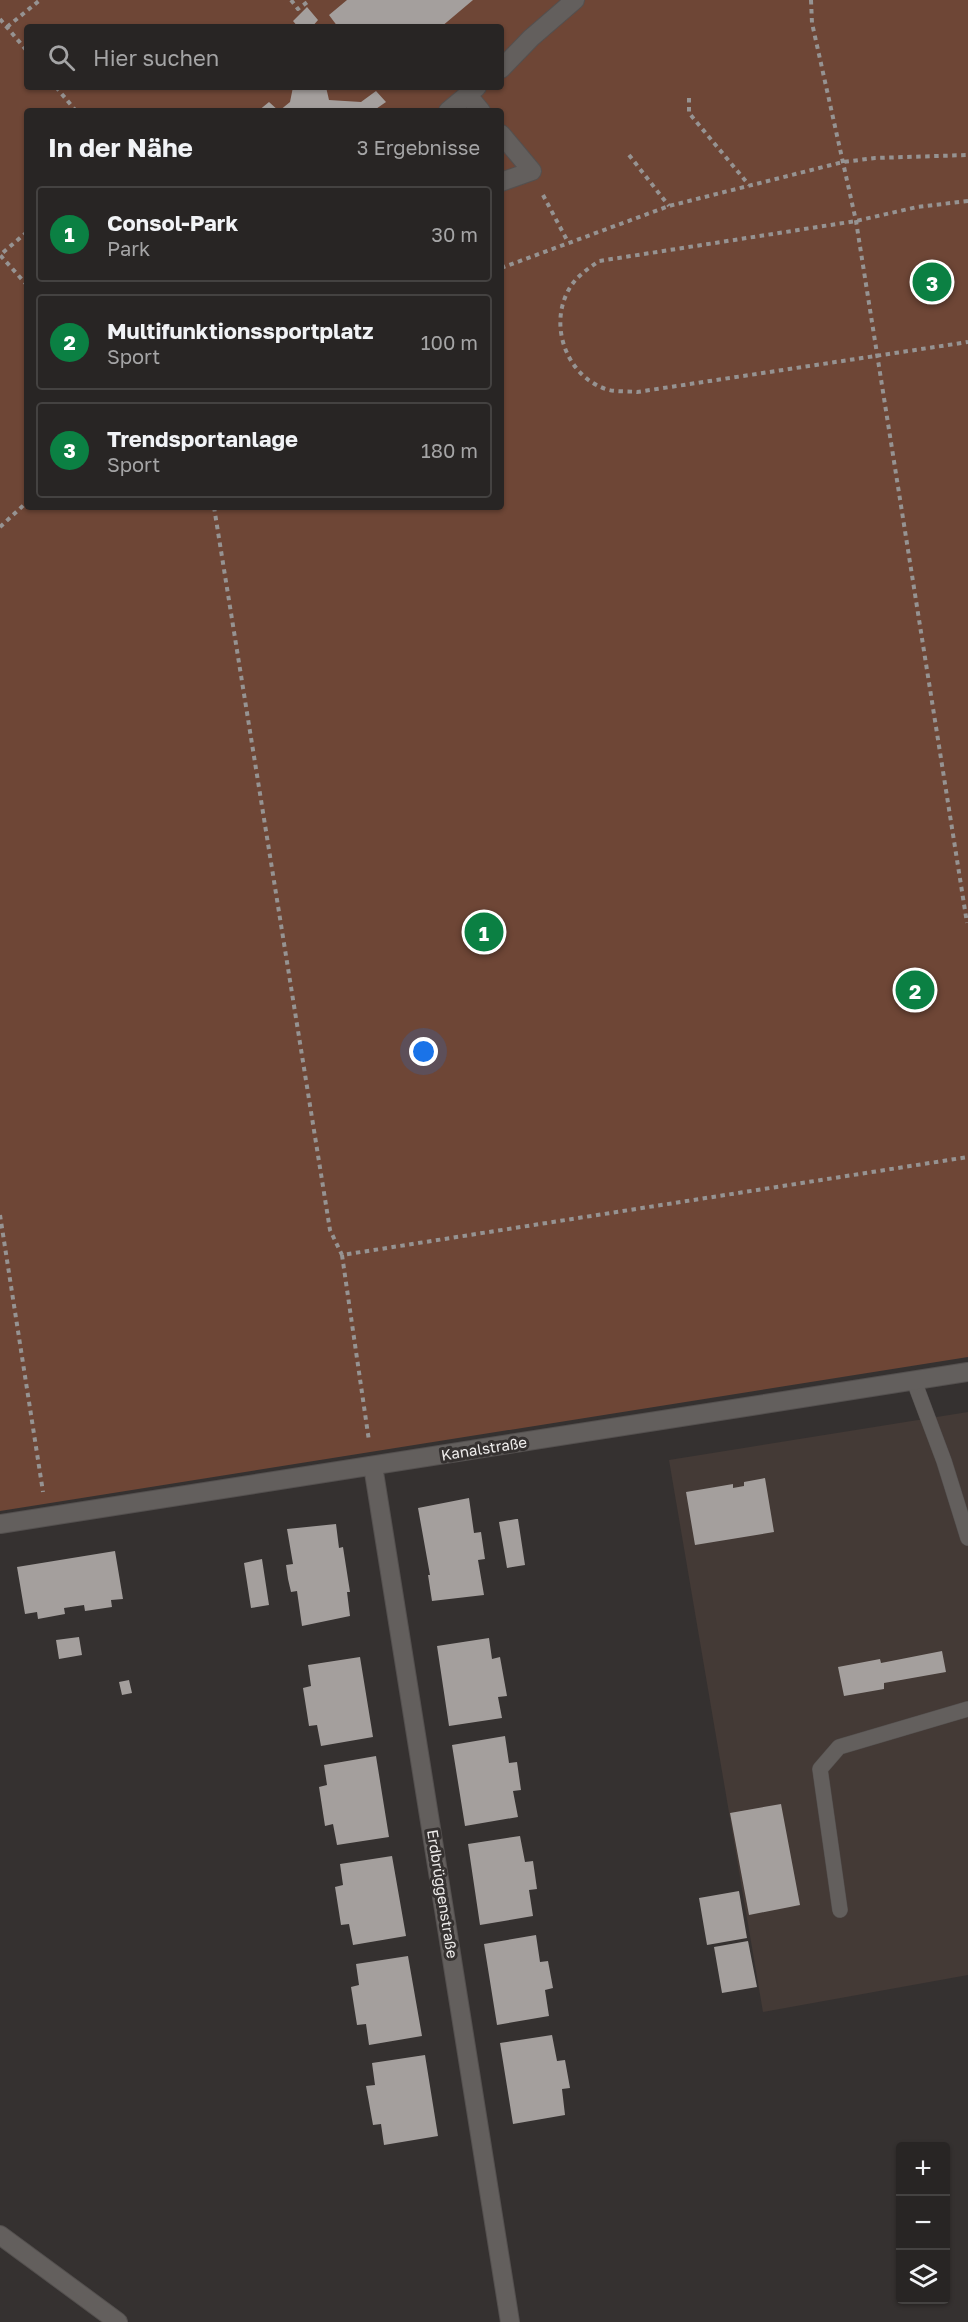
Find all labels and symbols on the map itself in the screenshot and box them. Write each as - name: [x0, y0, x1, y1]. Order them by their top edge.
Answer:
- pin: 3: [912, 260, 952, 304]
- pin: 1: [464, 910, 504, 954]
- pin: 2: [896, 968, 934, 1012]
- your location: [409, 1037, 438, 1066]
- street label: Kanalstraße: [440, 1432, 528, 1464]
- street label: Erdbrüggenstraße: [424, 1828, 462, 1960]

